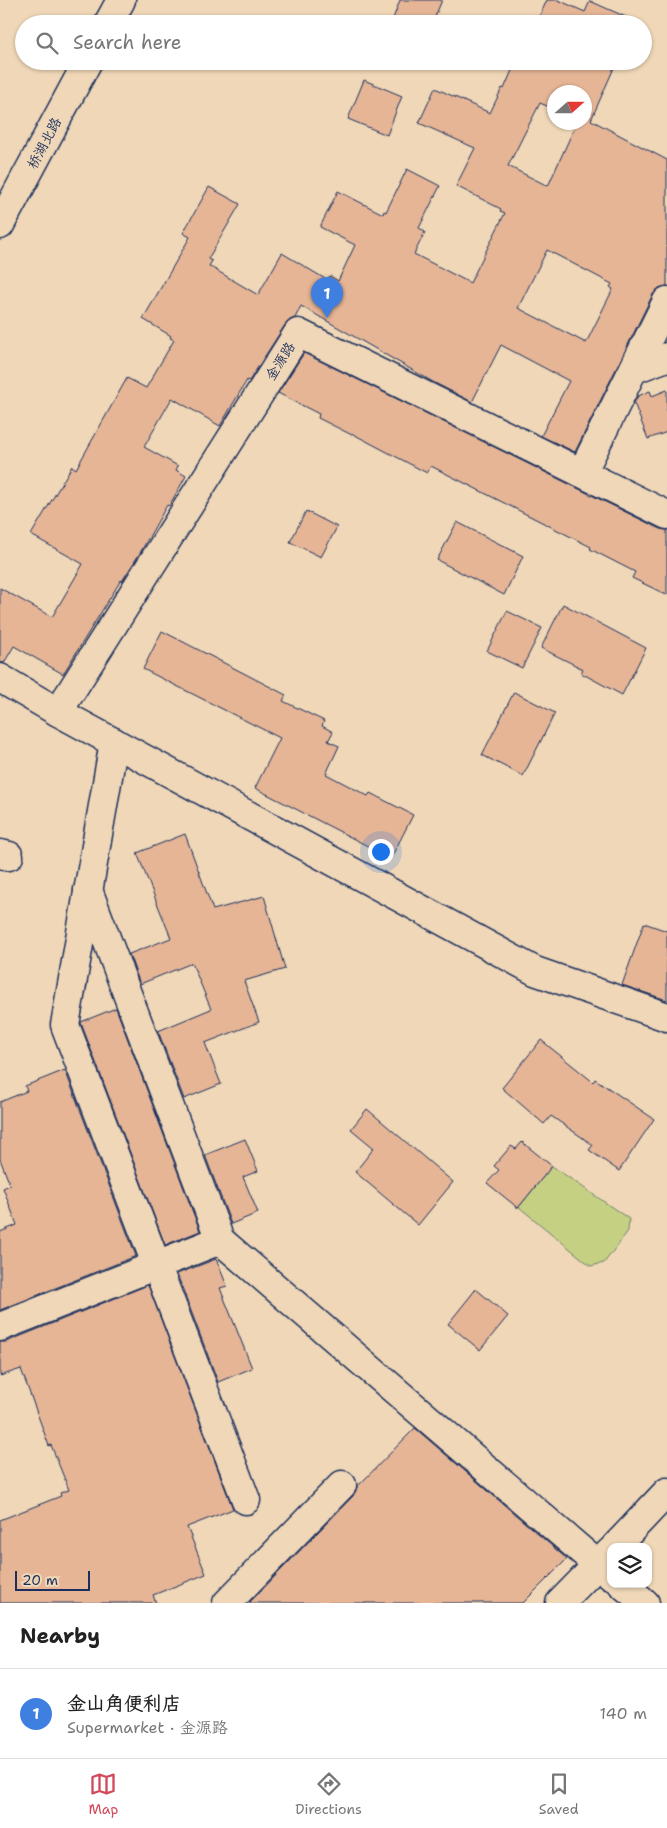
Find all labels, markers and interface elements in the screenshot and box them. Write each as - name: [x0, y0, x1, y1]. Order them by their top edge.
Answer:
- search box: [15, 15, 652, 70]
- icon: search: [33, 29, 61, 57]
- text: Search here: [73, 30, 182, 55]
- north arrow: [547, 85, 592, 130]
- street label: 桥湖北路: [23, 114, 65, 172]
- pin: 1: [311, 277, 343, 318]
- street label: 金源路: [261, 338, 299, 384]
- your location: [368, 839, 394, 865]
- map controls: [607, 1543, 652, 1588]
- button: layers: [607, 1543, 652, 1588]
- scale bar: [15, 1568, 90, 1591]
- text: 20 m: [22, 1571, 58, 1589]
- text: Nearby: [20, 1622, 100, 1650]
- text: 金山角便利店: [67, 1691, 181, 1716]
- text: 1: [32, 1703, 40, 1724]
- text: 140 m: [600, 1703, 647, 1724]
- text: Supermarket · 金源路: [67, 1717, 228, 1738]
- tab: Map: [88, 1770, 118, 1818]
- tab: Directions: [295, 1770, 362, 1818]
- tab: Saved: [539, 1770, 579, 1818]

